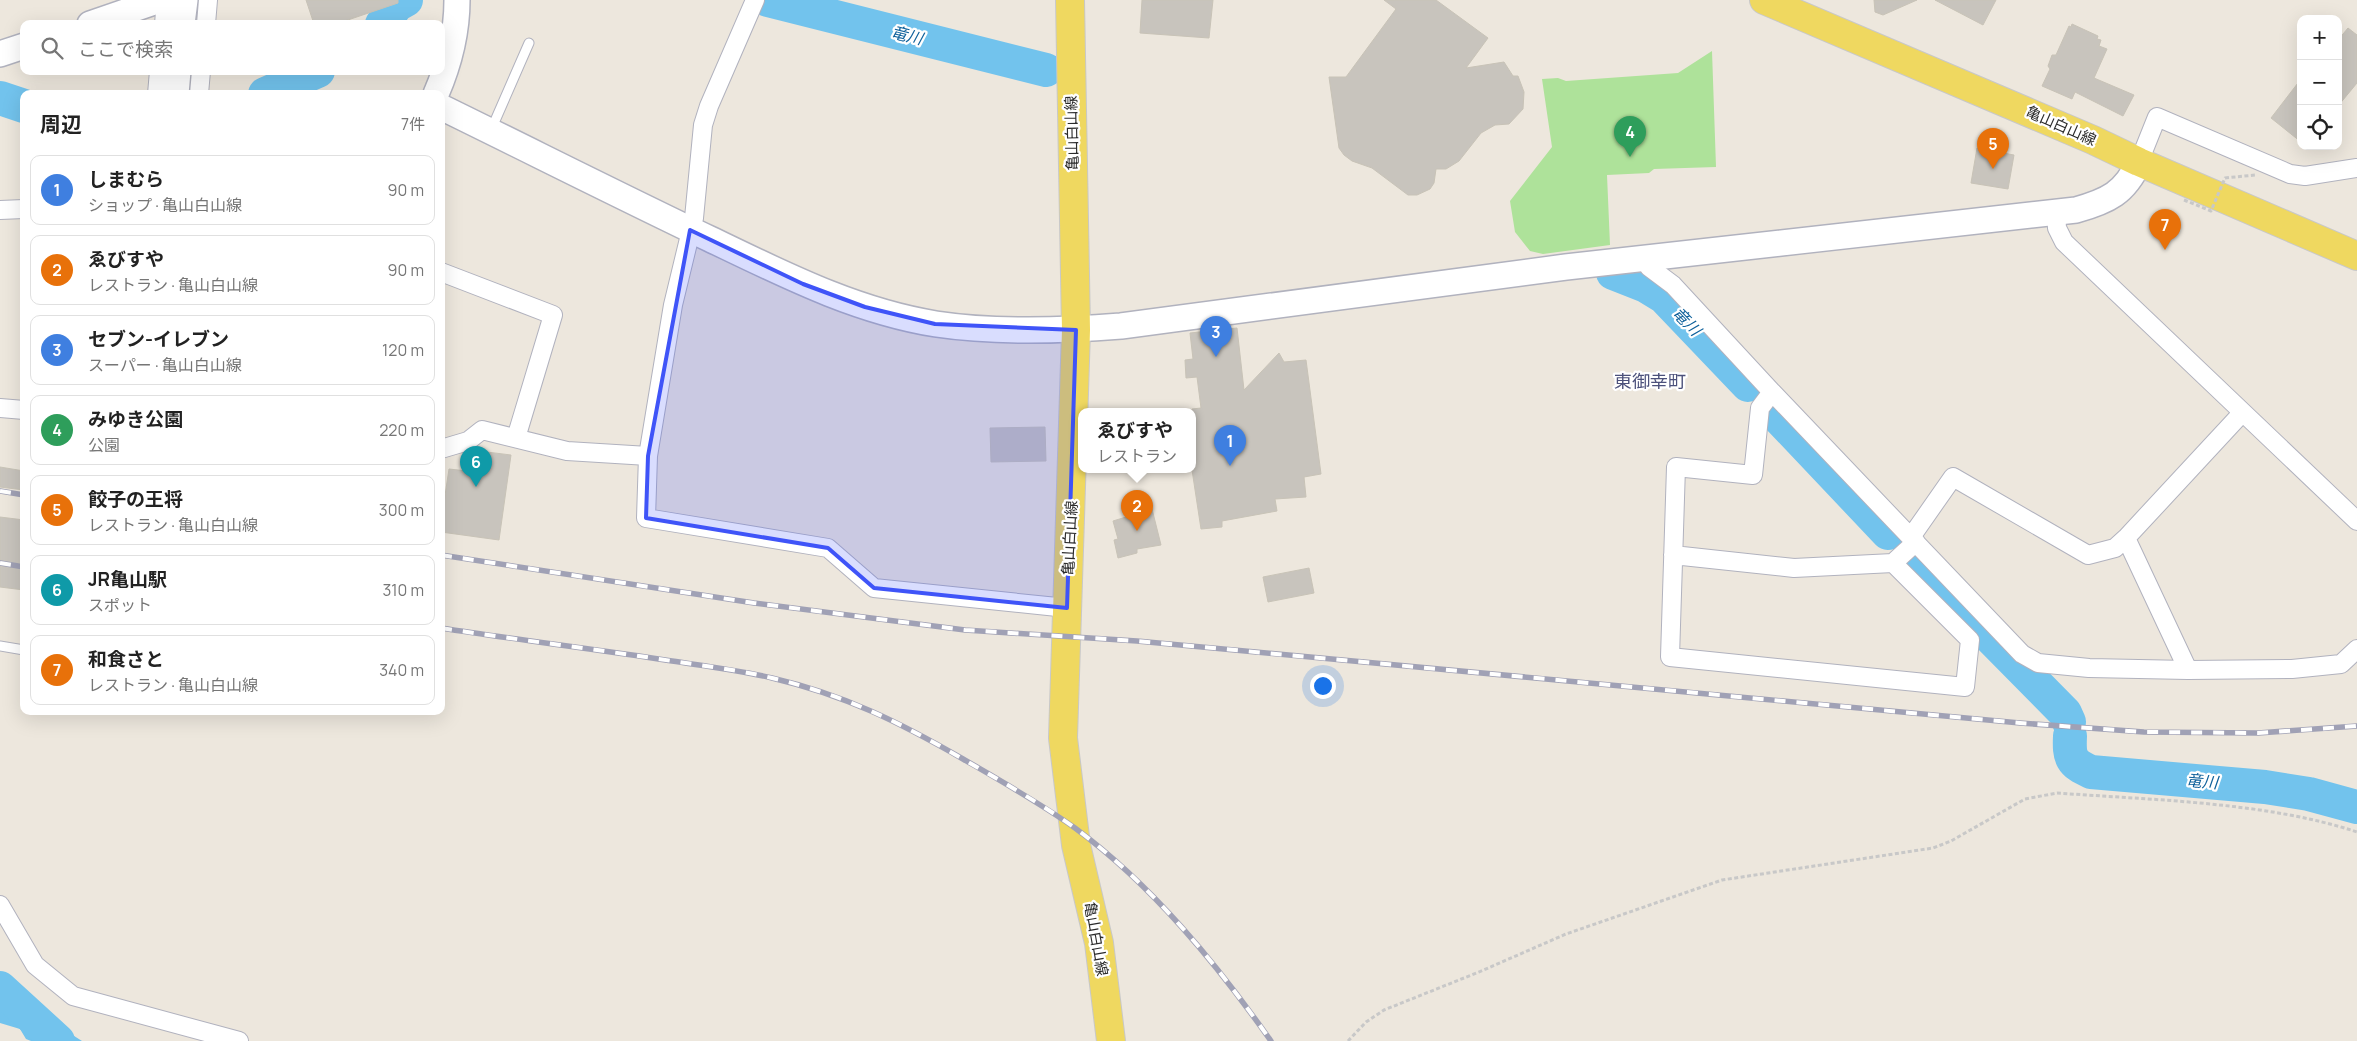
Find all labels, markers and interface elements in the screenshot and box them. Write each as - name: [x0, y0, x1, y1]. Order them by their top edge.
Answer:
- map controls: [2297, 15, 2342, 150]
- button: +: [2297, 15, 2342, 60]
- search box: [20, 20, 445, 75]
- water label: 竜川: [889, 20, 927, 50]
- icon: search: [38, 34, 66, 62]
- text: ここで検索: [78, 36, 173, 62]
- button: −: [2297, 60, 2342, 105]
- street label: 亀山白山線: [1060, 95, 1083, 171]
- street label: 亀山白山線: [2023, 101, 2100, 150]
- button: locate: [2297, 105, 2342, 150]
- text: 周辺: [40, 110, 82, 138]
- text: 7件: [401, 113, 425, 135]
- pin: 4: [1614, 116, 1646, 157]
- pin: 5: [1977, 128, 2009, 169]
- text: しまむら: [88, 166, 164, 192]
- text: 1: [53, 179, 61, 201]
- text: 90 m: [388, 179, 424, 201]
- text: ショップ · 亀山白山線: [88, 194, 242, 216]
- pin: 7: [2149, 209, 2181, 250]
- text: ゑびすや: [88, 246, 164, 272]
- text: 2: [52, 259, 62, 281]
- text: 90 m: [388, 259, 424, 281]
- text: レストラン · 亀山白山線: [88, 274, 258, 296]
- water label: 竜川: [1668, 302, 1707, 342]
- pin: 3: [1200, 316, 1232, 357]
- text: セブン-イレブン: [88, 326, 229, 352]
- text: 3: [52, 339, 62, 361]
- text: 120 m: [382, 339, 424, 361]
- text: スーパー · 亀山白山線: [88, 354, 242, 376]
- district label: 東御幸町: [1614, 369, 1686, 393]
- text: みゆき公園: [88, 406, 183, 432]
- popup: [1078, 408, 1196, 473]
- text: ゑびすや: [1097, 417, 1173, 443]
- text: 4: [52, 419, 62, 441]
- text: 220 m: [379, 419, 424, 441]
- pin: 1: [1214, 425, 1246, 466]
- text: 公園: [88, 434, 120, 456]
- text: レストラン: [1097, 445, 1177, 467]
- pin: 6: [460, 446, 492, 487]
- text: 餃子の王将: [88, 486, 183, 512]
- pin: 2: [1121, 490, 1153, 531]
- text: 5: [52, 499, 62, 521]
- text: 300 m: [379, 499, 424, 521]
- street label: 亀山白山線: [1057, 500, 1082, 576]
- text: レストラン · 亀山白山線: [88, 514, 258, 536]
- text: JR亀山駅: [88, 566, 167, 592]
- text: 6: [52, 579, 62, 601]
- text: 310 m: [382, 579, 424, 601]
- text: スポット: [88, 594, 152, 616]
- text: 和食さと: [88, 646, 164, 672]
- text: 7: [53, 659, 61, 681]
- text: 340 m: [379, 659, 424, 681]
- your location: [1310, 673, 1336, 699]
- text: レストラン · 亀山白山線: [88, 674, 258, 696]
- water label: 竜川: [2185, 769, 2221, 794]
- street label: 亀山白山線: [1080, 900, 1113, 978]

